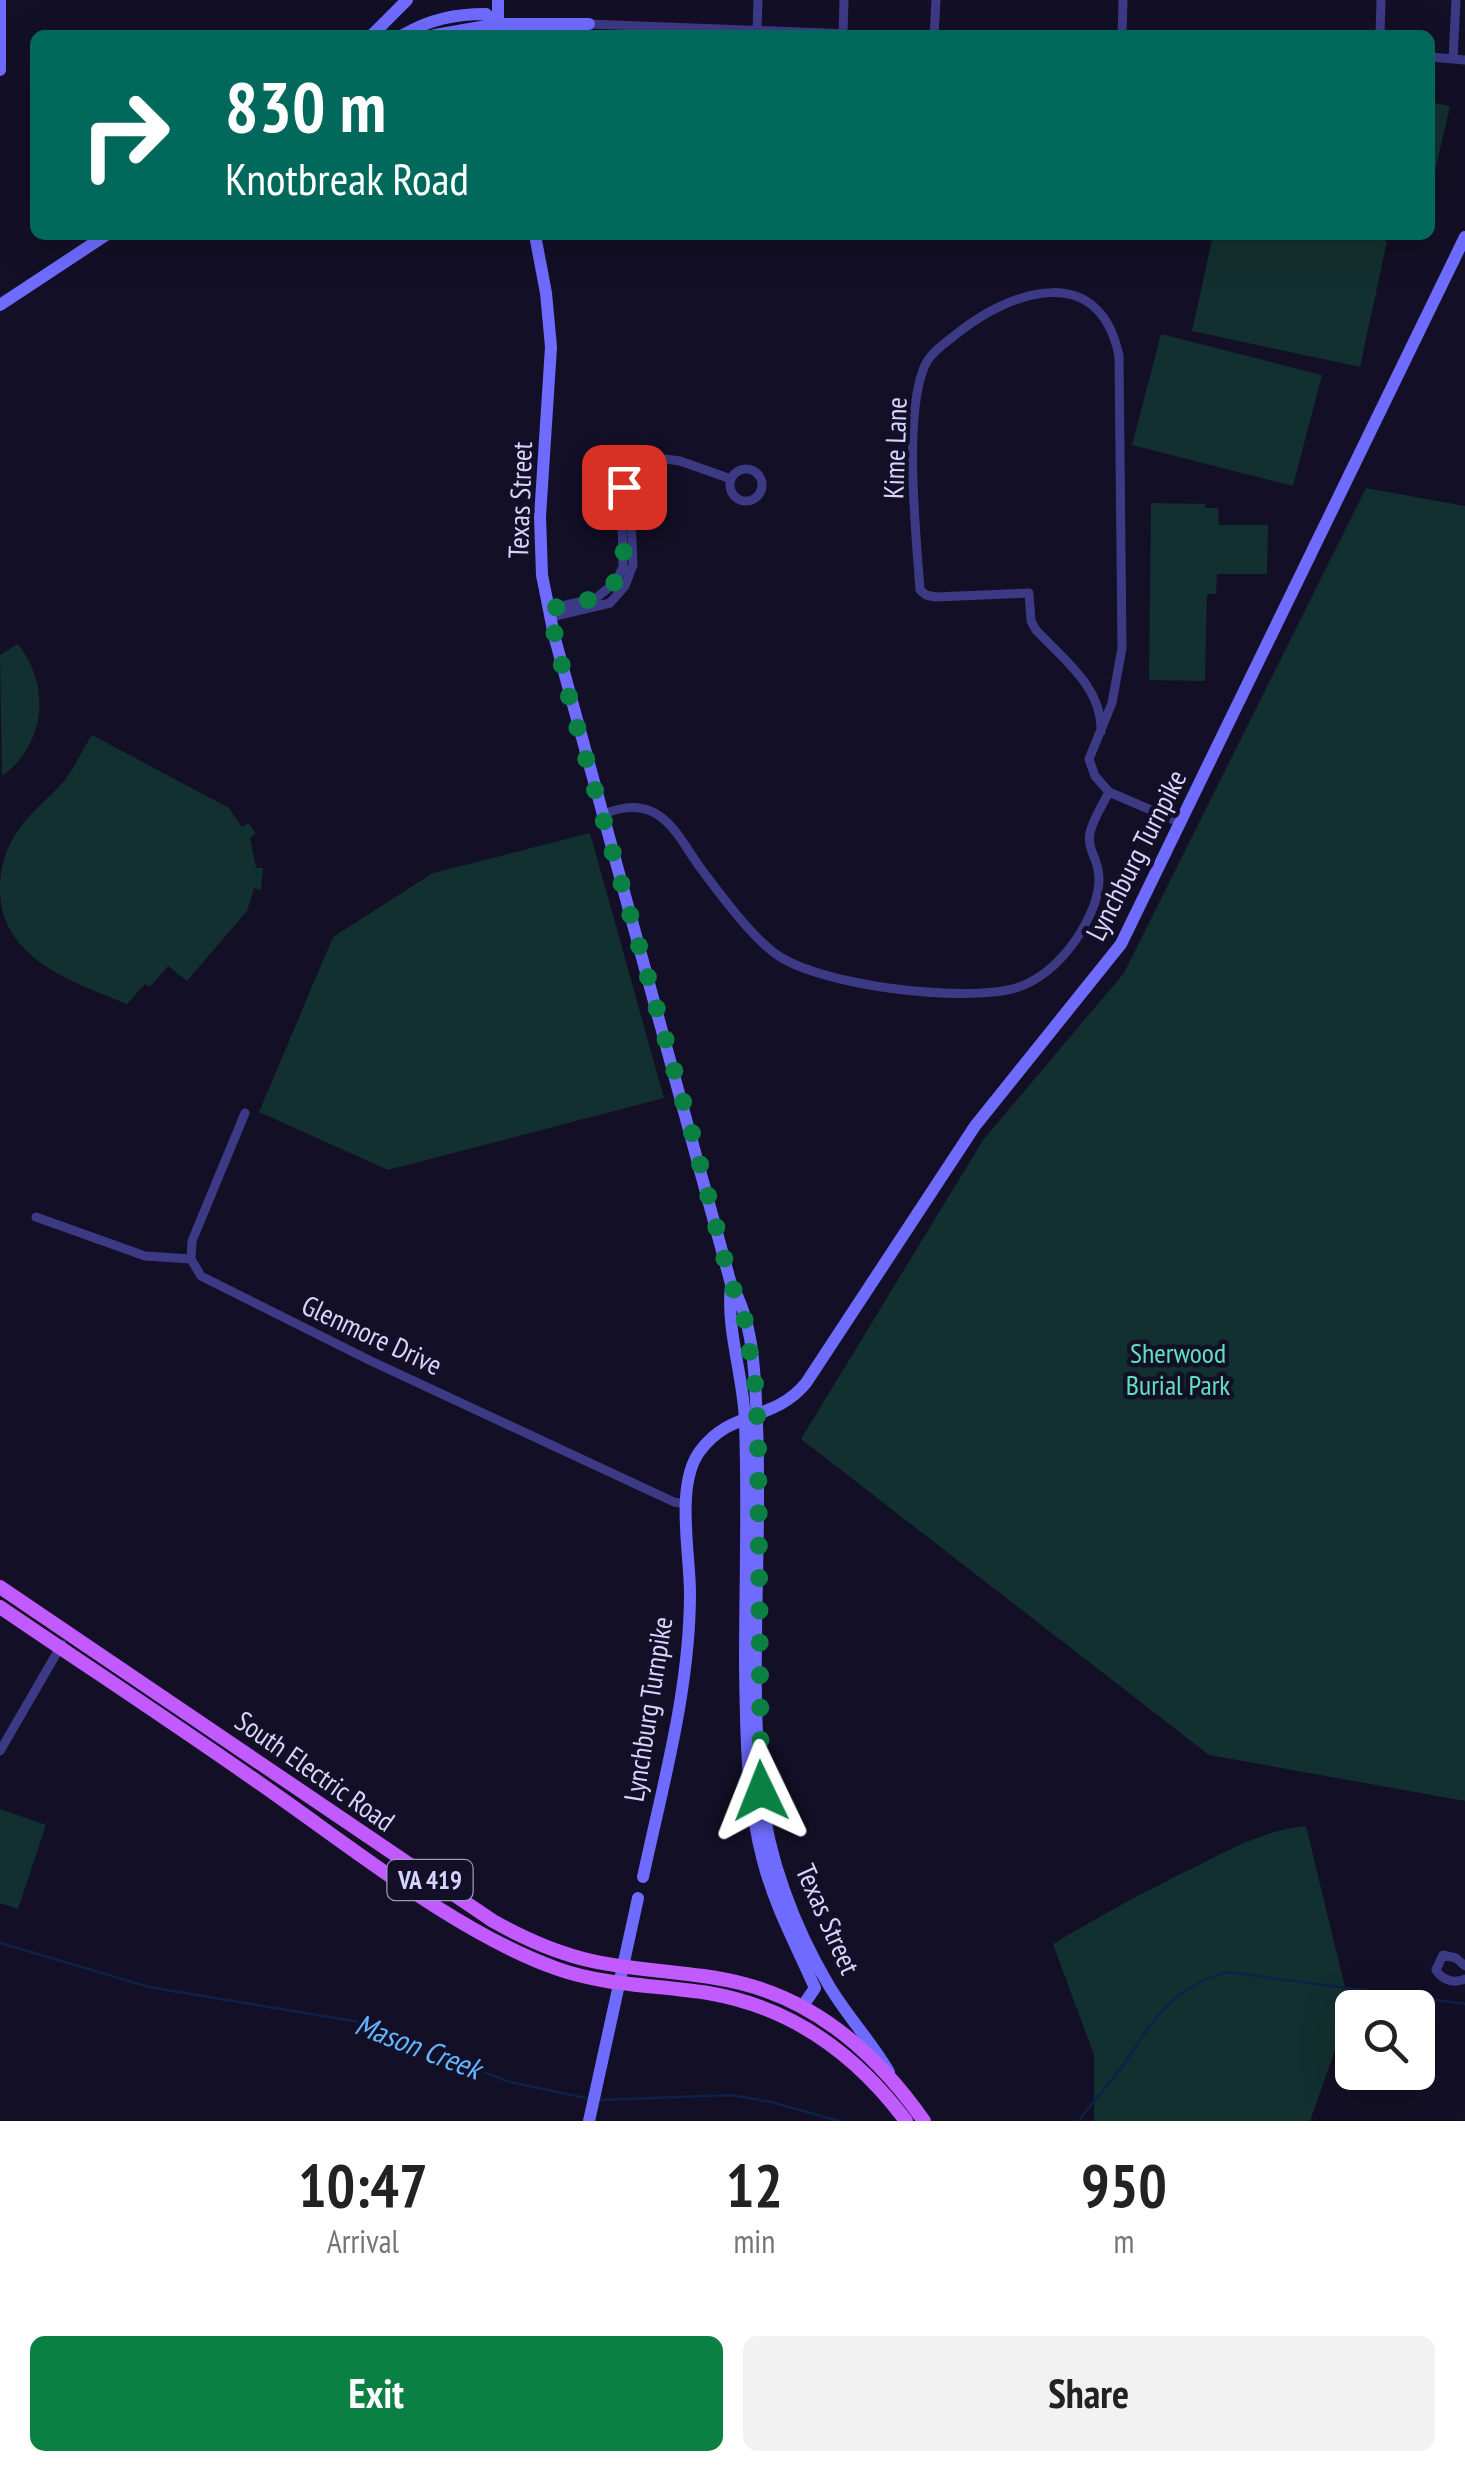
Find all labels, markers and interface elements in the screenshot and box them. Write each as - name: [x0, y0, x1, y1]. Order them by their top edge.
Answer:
- text: 830 m: [225, 61, 386, 151]
- icon: right: [60, 70, 190, 200]
- text: Knotbreak Road: [225, 149, 469, 207]
- street label: Kime Lane: [874, 396, 915, 500]
- street label: Texas Street: [499, 441, 540, 559]
- pin: [582, 445, 667, 530]
- icon: arrive: [597, 460, 652, 515]
- street label: Lynchburg Turnpike: [1077, 763, 1194, 946]
- street label: Glenmore Drive: [296, 1286, 448, 1383]
- park label: Sherwood Burial Park: [1126, 1334, 1230, 1403]
- street label: Lynchburg Turnpike: [615, 1614, 680, 1804]
- street label: South Electric Road: [228, 1702, 402, 1839]
- position arrow: [709, 1739, 813, 1843]
- street label: Texas Street: [788, 1858, 869, 1980]
- road number: VA 419: [388, 1860, 472, 1900]
- map controls: [1335, 1990, 1435, 2090]
- button: search: [1335, 1990, 1435, 2090]
- water label: Mason Creek: [350, 2004, 490, 2089]
- text: 10:47: [298, 2146, 428, 2224]
- text: 12: [726, 2146, 783, 2224]
- text: 950: [1081, 2146, 1167, 2224]
- text: Arrival: [327, 2220, 399, 2262]
- text: min: [733, 2220, 775, 2262]
- text: m: [1114, 2220, 1134, 2262]
- button: Exit: [30, 2336, 723, 2451]
- button: Share: [743, 2336, 1435, 2451]

